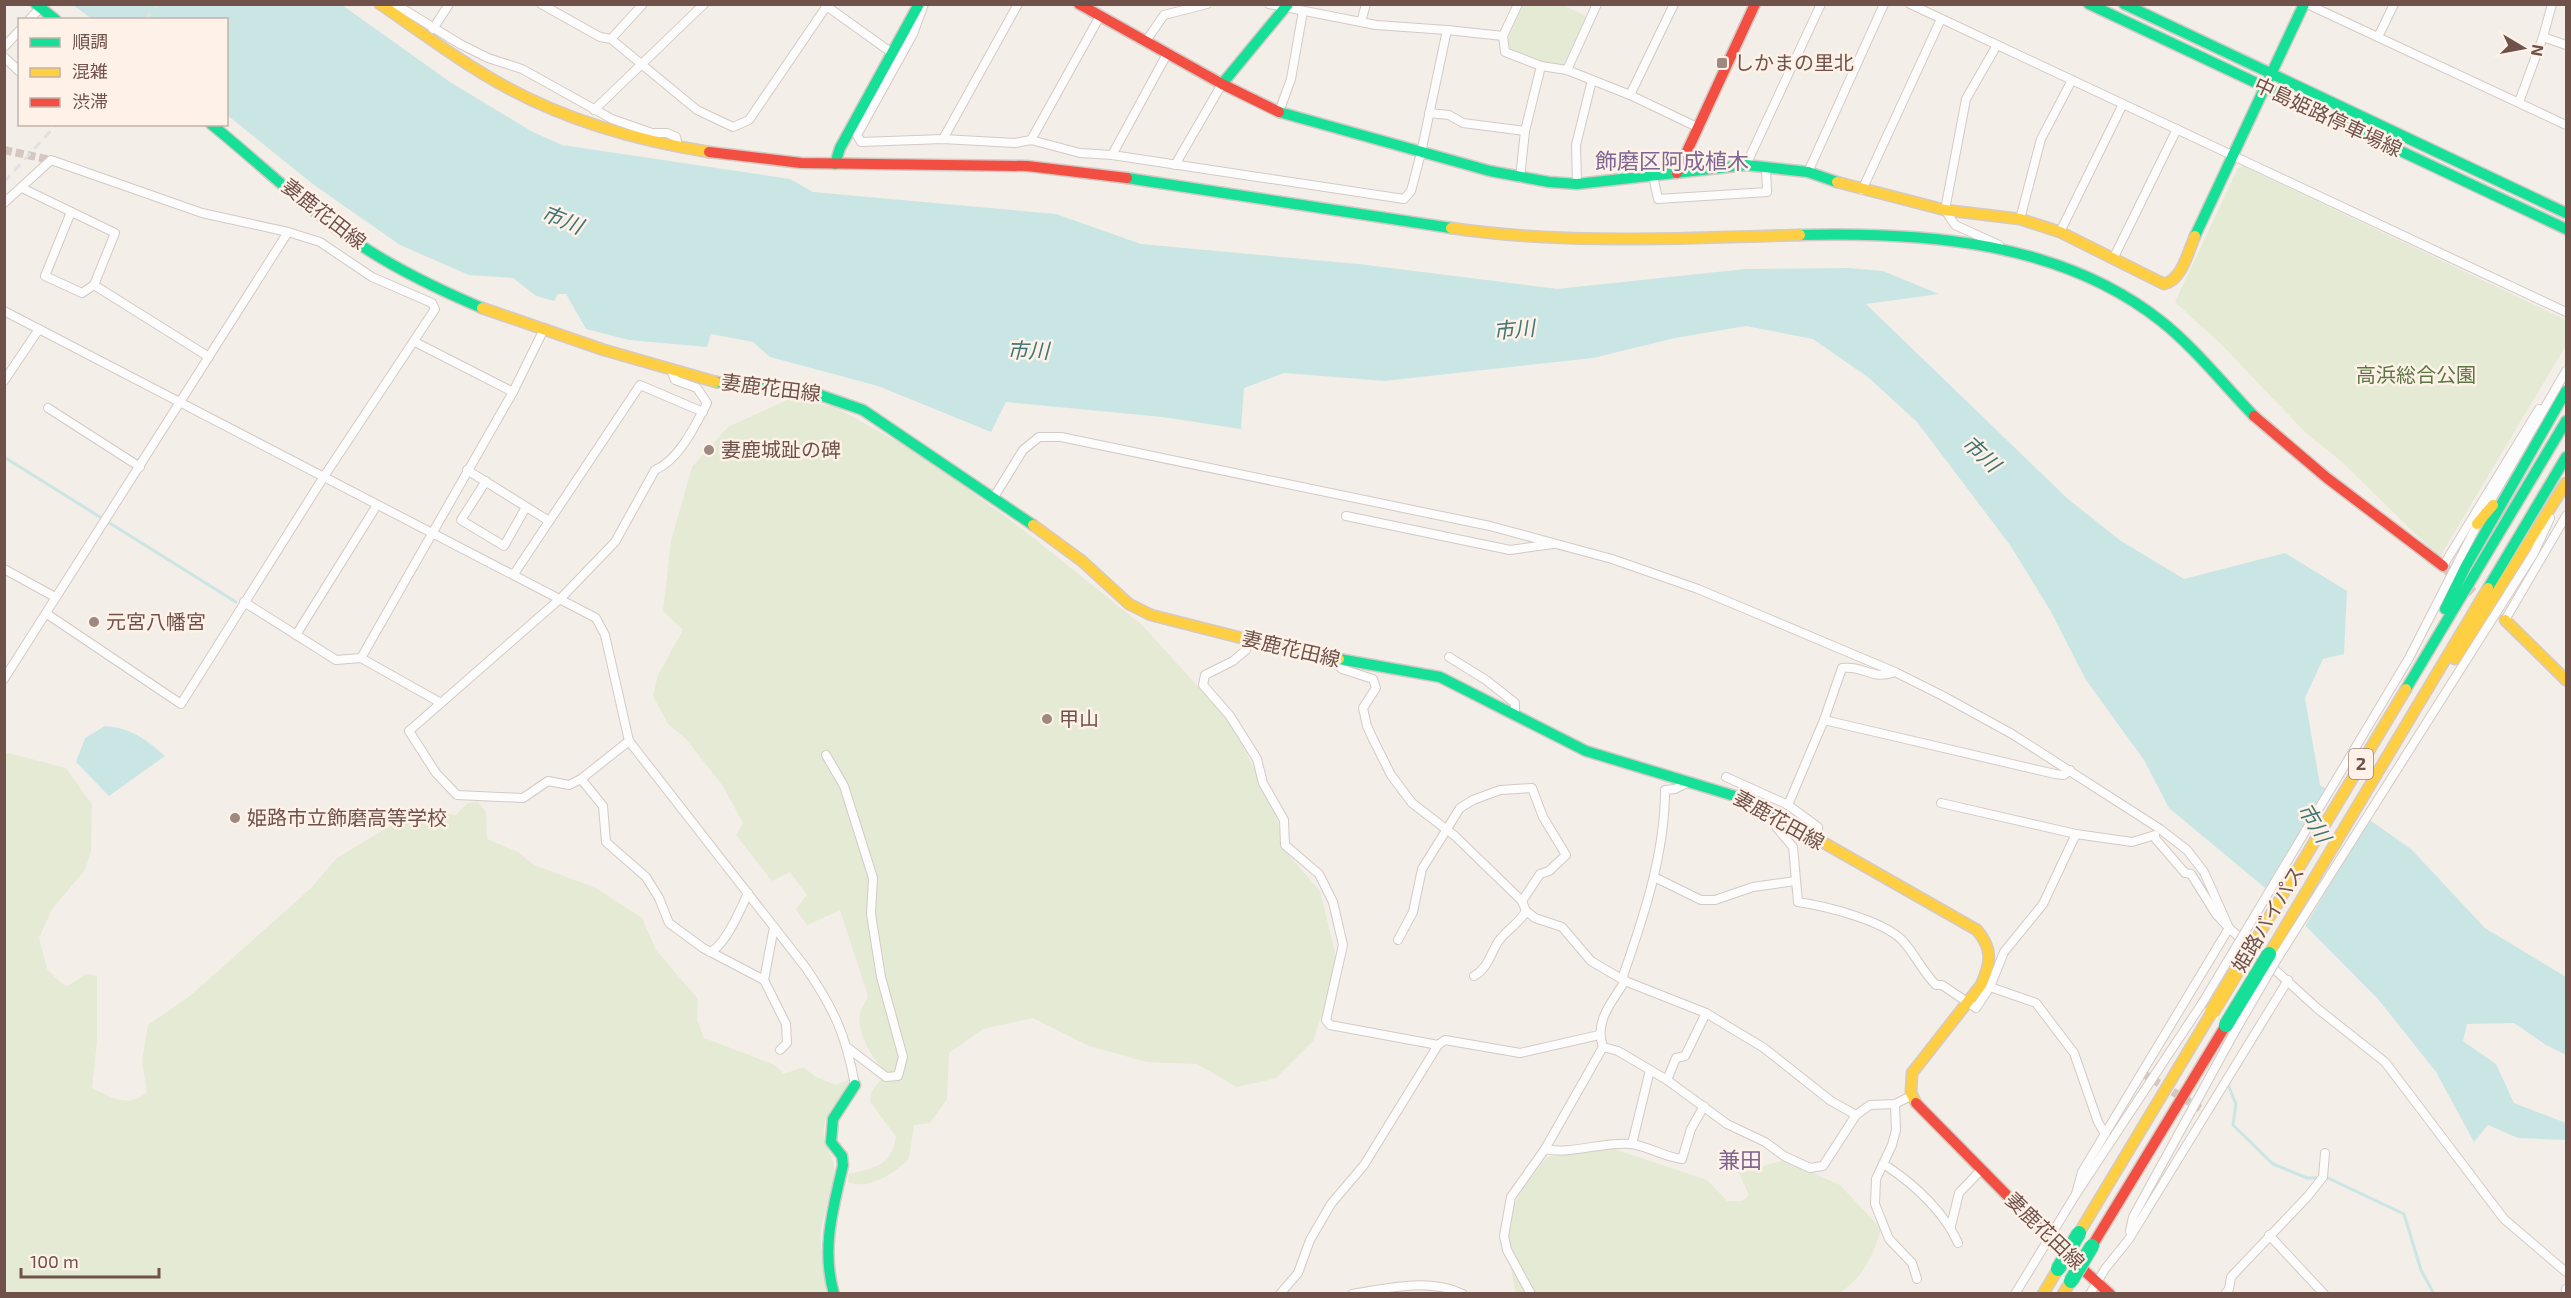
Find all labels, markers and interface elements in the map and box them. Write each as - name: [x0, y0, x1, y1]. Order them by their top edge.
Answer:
- legend: [18, 18, 228, 126]
- north arrow: [2493, 18, 2553, 78]
- text: 順調: [72, 30, 108, 52]
- text: N: [2528, 43, 2549, 58]
- place label: しかまの里北: [1734, 50, 1854, 74]
- marker: しかまの里北: [1715, 56, 1729, 70]
- text: 混雑: [72, 60, 108, 82]
- street label: 中島姫路停車場線: [2251, 71, 2406, 161]
- text: 渋滞: [72, 90, 108, 112]
- district label: 飾磨区阿成植木: [1595, 147, 1749, 173]
- street label: 妻鹿花田線: [278, 173, 371, 253]
- water label: 市川: [538, 199, 589, 239]
- water label: 市川: [1492, 314, 1538, 343]
- water label: 市川: [1007, 337, 1051, 362]
- park label: 高浜総合公園: [2356, 362, 2476, 386]
- street label: 妻鹿花田線: [720, 369, 822, 405]
- water label: 市川: [1958, 429, 2007, 478]
- place label: 妻鹿城趾の碑: [721, 437, 841, 461]
- marker: 妻鹿城趾の碑: [702, 443, 716, 457]
- place label: 元宮八幡宮: [106, 609, 206, 633]
- marker: 元宮八幡宮: [87, 615, 101, 629]
- street label: 妻鹿花田線: [1240, 625, 1343, 671]
- place label: 甲山: [1059, 706, 1099, 730]
- marker: 甲山: [1040, 712, 1054, 726]
- road number: 2: [2349, 749, 2373, 779]
- street label: 妻鹿花田線: [1730, 784, 1829, 854]
- water label: 市川: [2294, 798, 2338, 848]
- place label: 姫路市立飾磨高等学校: [247, 805, 447, 829]
- marker: 姫路市立飾磨高等学校: [228, 811, 242, 825]
- street label: 姫路バイパス: [2226, 861, 2308, 976]
- district label: 兼田: [1718, 1146, 1762, 1172]
- street label: 妻鹿花田線: [2001, 1187, 2090, 1274]
- scale bar: [21, 1241, 159, 1279]
- text: 100 m: [30, 1250, 79, 1272]

